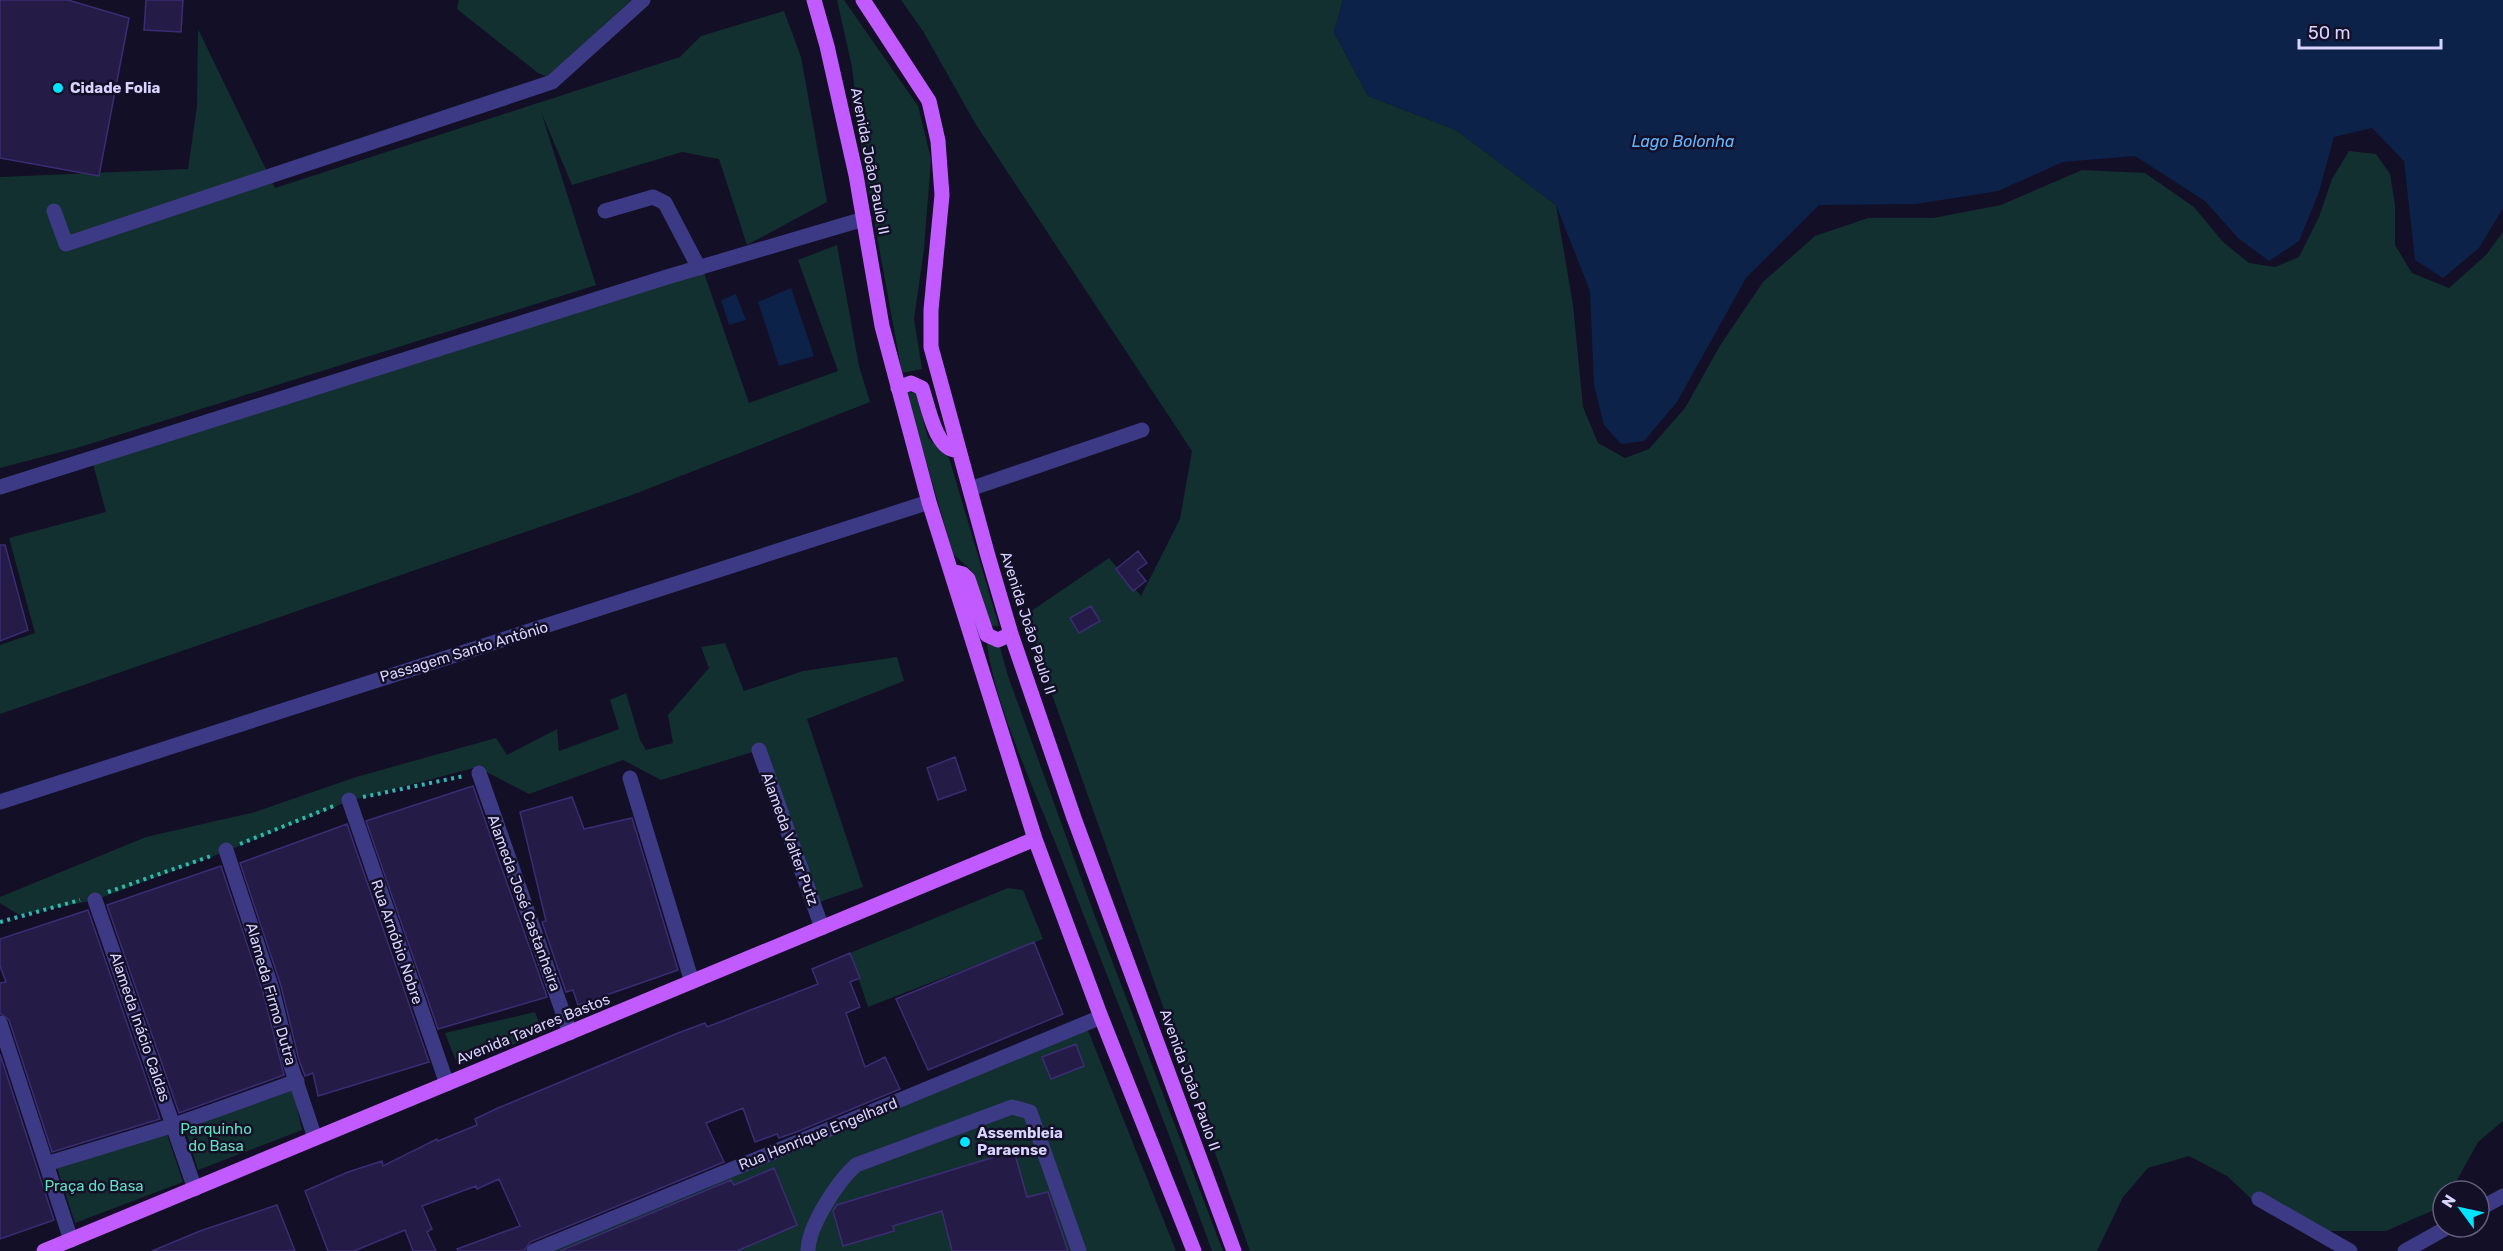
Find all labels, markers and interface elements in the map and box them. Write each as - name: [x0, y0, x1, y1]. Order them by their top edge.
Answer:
- scale bar: [2299, 12, 2442, 50]
- text: 50 m: [2308, 22, 2351, 44]
- place label: Cidade Folia: [70, 79, 161, 97]
- marker: Cidade Folia: [51, 81, 65, 95]
- street label: Avenida João Paulo II: [847, 86, 893, 236]
- water label: Lago Bolonha: [1632, 132, 1734, 151]
- street label: Avenida João Paulo II: [996, 549, 1060, 697]
- street label: Passagem Santo Antônio: [378, 618, 550, 686]
- street label: Alameda Valter Putz: [758, 770, 823, 908]
- street label: Alameda José Castanheira: [484, 812, 564, 994]
- street label: Rua Arnóbio Nobre: [367, 877, 427, 1007]
- street label: Alameda Firmo Dutra: [242, 921, 300, 1067]
- street label: Alameda Inácio Caldas: [106, 950, 174, 1104]
- street label: Avenida Tavares Bastos: [453, 990, 613, 1068]
- street label: Avenida João Paulo II: [1156, 1007, 1224, 1153]
- street label: Rua Henrique Engelhard: [736, 1094, 900, 1174]
- park label: Parquinho do Basa: [180, 1120, 252, 1155]
- place label: Assembleia Paraense: [977, 1124, 1063, 1159]
- marker: Assembleia Paraense: [958, 1135, 972, 1149]
- park label: Praça do Basa: [44, 1177, 144, 1195]
- north arrow: [2431, 1179, 2491, 1239]
- text: N: [2438, 1191, 2460, 1211]

